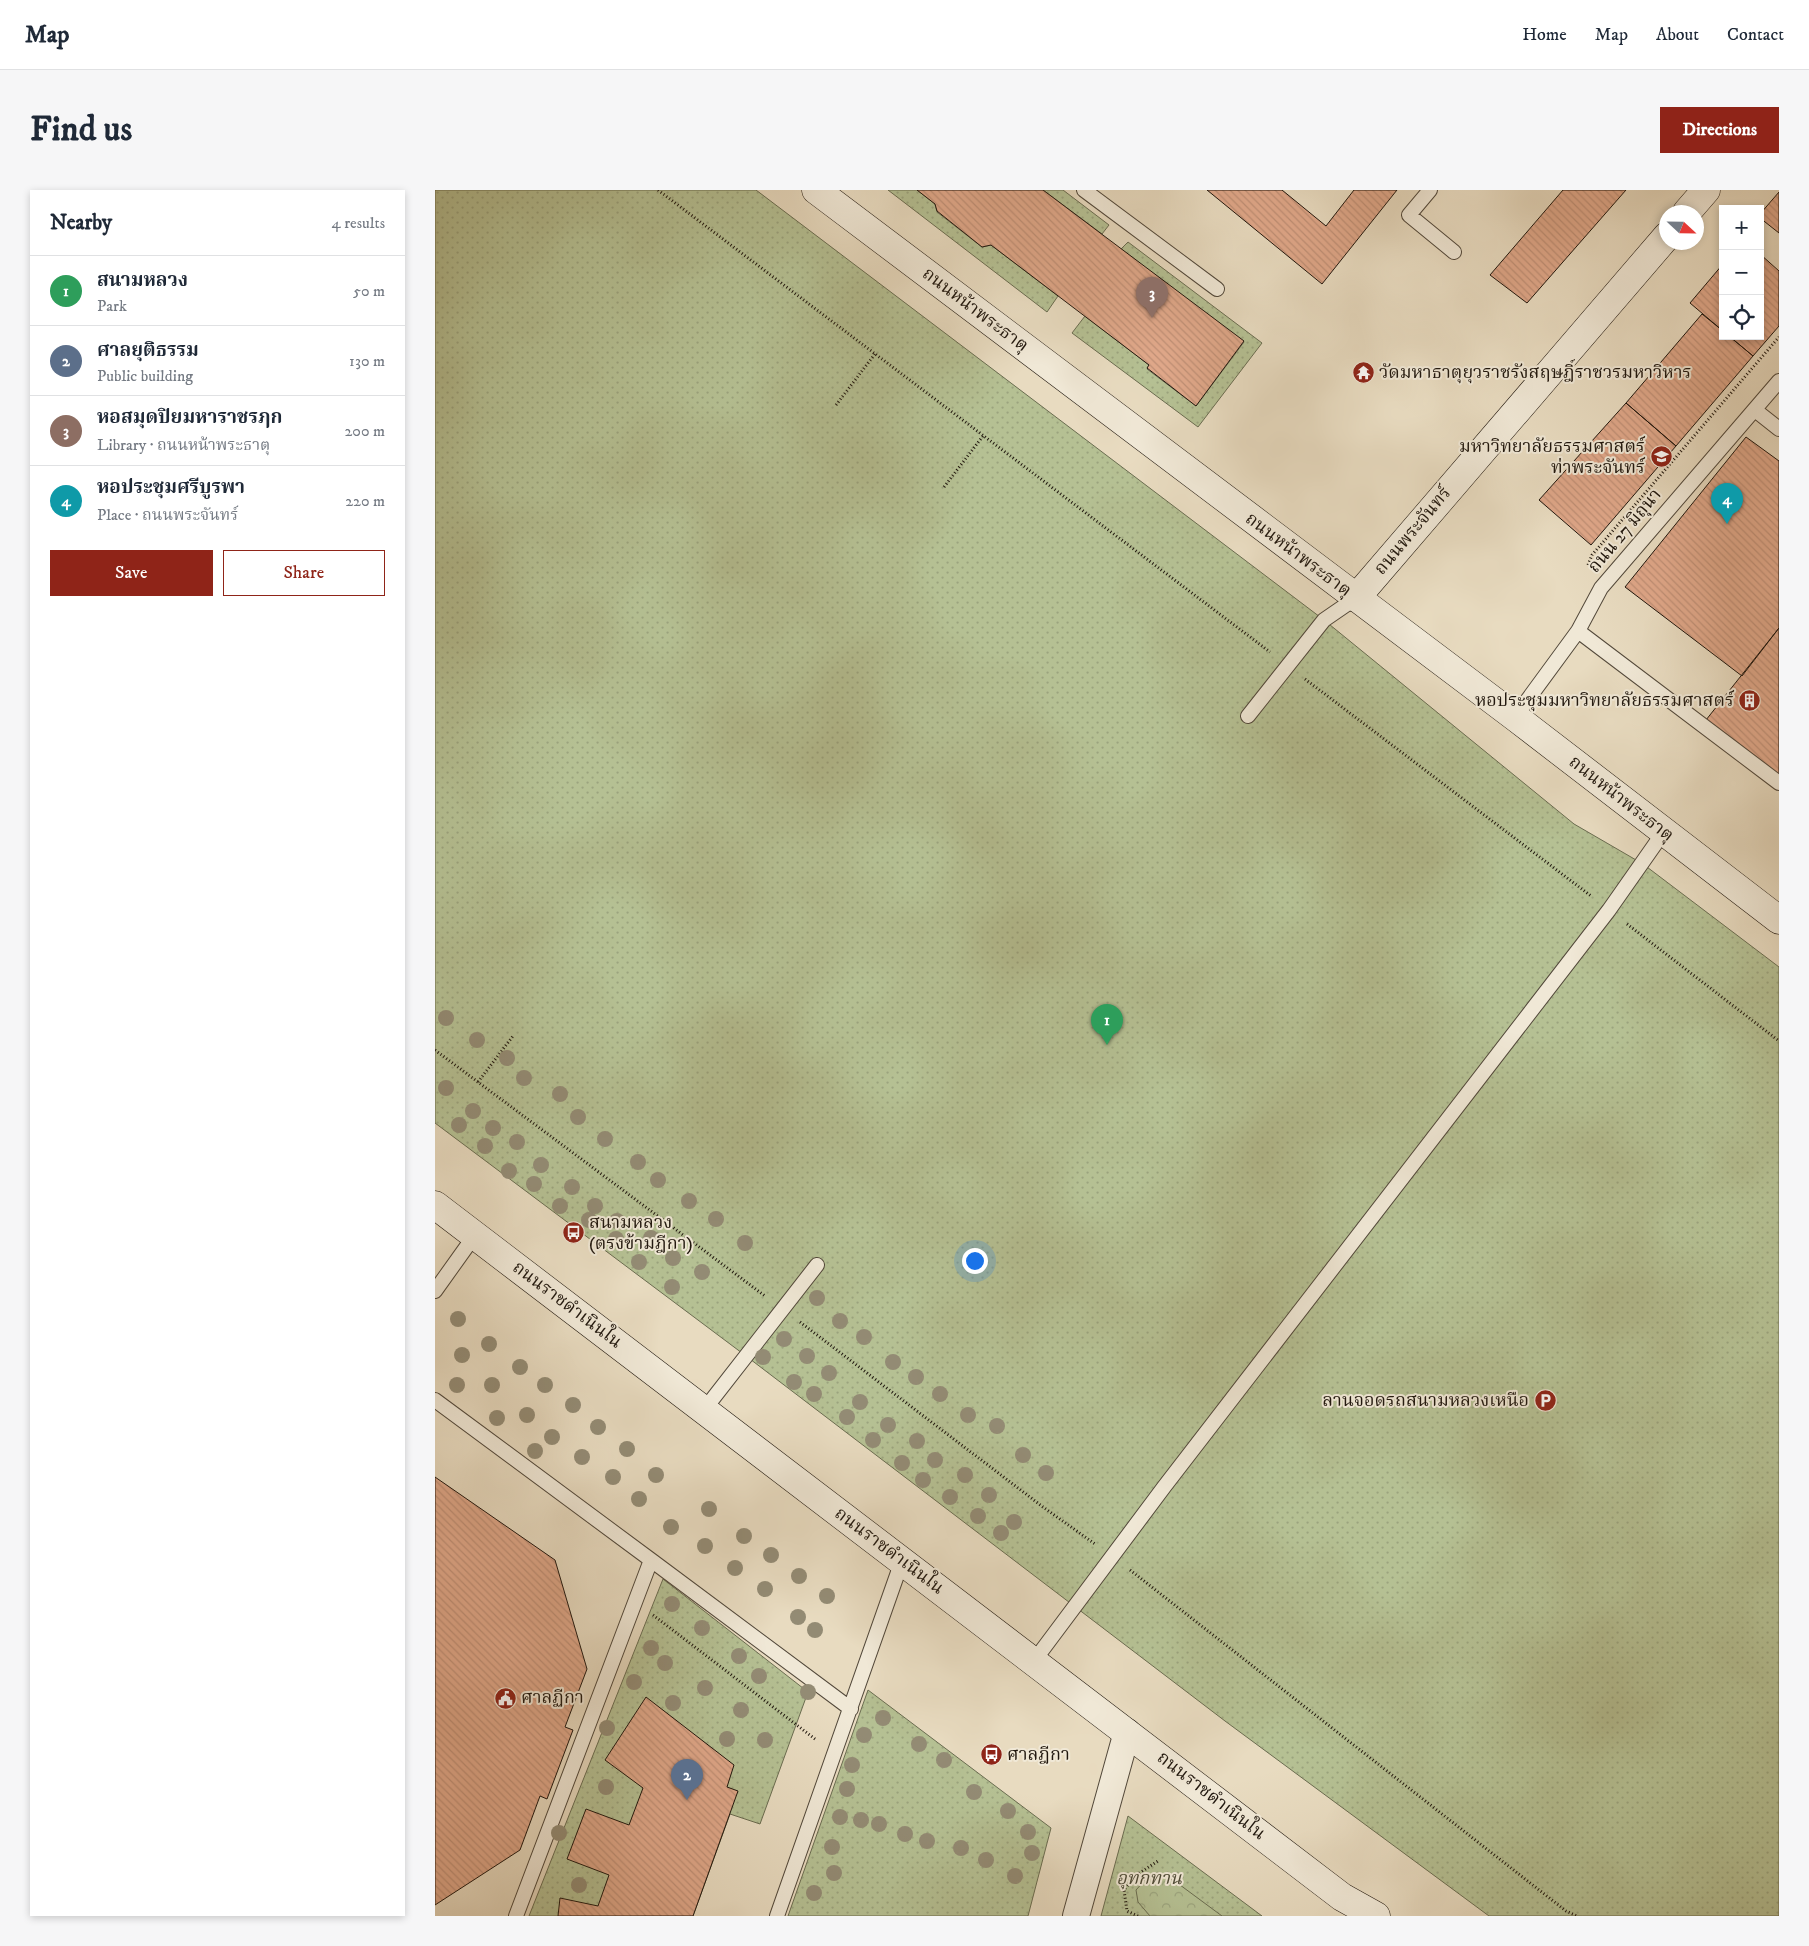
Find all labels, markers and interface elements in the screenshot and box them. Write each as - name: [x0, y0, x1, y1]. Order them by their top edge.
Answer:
- text: Map: [25, 20, 69, 50]
- text: Home: [1522, 24, 1567, 46]
- text: Map: [1595, 24, 1628, 46]
- text: About: [1656, 24, 1699, 46]
- text: Contact: [1727, 24, 1784, 46]
- button: Directions: [1660, 107, 1779, 153]
- text: Find us: [30, 108, 132, 152]
- north arrow: [1659, 205, 1704, 250]
- map controls: [1719, 205, 1764, 340]
- button: +: [1719, 205, 1764, 250]
- text: Nearby: [50, 210, 112, 236]
- text: 4 results: [332, 213, 385, 233]
- button: −: [1719, 250, 1764, 295]
- street label: ถนนหน้าพระธาตุ: [918, 263, 1032, 357]
- text: สนามหลวง: [97, 269, 188, 292]
- pin: 3: [1136, 277, 1168, 318]
- text: 1: [63, 281, 69, 301]
- text: 50 m: [353, 281, 385, 301]
- button: locate: [1719, 295, 1764, 340]
- text: Park: [97, 296, 127, 316]
- text: ศาลยุติธรรม: [97, 339, 199, 362]
- text: 2: [62, 351, 70, 371]
- text: 130 m: [349, 351, 385, 371]
- place label: วัดมหาธาตุยุวราชรังสฤษฎิ์ราชวรมหาวิหาร: [1379, 358, 1691, 384]
- temple icon: วัดมหาธาตุยุวราชรังสฤษฎิ์ราชวรมหาวิหาร: [1351, 361, 1375, 385]
- text: Public building: [97, 366, 193, 386]
- text: หอสมุดปิยมหาราชรฦก: [97, 406, 283, 429]
- text: 3: [63, 421, 69, 441]
- text: 200 m: [344, 421, 385, 441]
- text: Library · ถนนหน้าพระธาตุ: [97, 435, 270, 455]
- place label: มหาวิทยาลัยธรรมศาสตร์ ท่าพระจันทร์: [1459, 435, 1646, 479]
- school or university icon: มหาวิทยาลัยธรรมศาสตร์ ท่าพระจันทร์: [1649, 445, 1673, 469]
- text: หอประชุมศรีบูรพา: [97, 476, 245, 499]
- street label: ถนนพระจันทร์: [1369, 481, 1457, 580]
- pin: 4: [1711, 483, 1743, 524]
- street label: ถนน 27 มิถุนา: [1583, 484, 1667, 578]
- text: 4: [61, 491, 71, 511]
- text: 220 m: [345, 491, 385, 511]
- text: Place · ถนนพระจันทร์: [97, 505, 238, 525]
- street label: ถนนหน้าพระธาตุ: [1241, 508, 1355, 602]
- button: Save: [50, 550, 213, 596]
- button: Share: [223, 550, 385, 596]
- place label: หอประชุมมหาวิทยาลัยธรรมศาสตร์: [1475, 689, 1735, 712]
- building icon: หอประชุมมหาวิทยาลัยธรรมศาสตร์: [1738, 689, 1762, 713]
- street label: ถนนหน้าพระธาตุ: [1564, 751, 1678, 847]
- pin: 1: [1091, 1004, 1123, 1045]
- place label: สนามหลวง (ตรงข้ามฎีกา): [589, 1212, 693, 1255]
- bus stop icon: สนามหลวง (ตรงข้ามฎีกา): [561, 1221, 585, 1245]
- your location: [962, 1248, 988, 1274]
- street label: ถนนราชดำเนินใน: [508, 1255, 627, 1353]
- parking icon: ลานจอดรถสนามหลวงเหนือ: [1533, 1389, 1557, 1413]
- place label: ลานจอดรถสนามหลวงเหนือ: [1322, 1390, 1529, 1412]
- street label: ถนนราชดำเนินใน: [830, 1501, 949, 1599]
- public building icon: ศาลฏีกา: [493, 1686, 517, 1710]
- place label: ศาลฏีกา: [521, 1687, 584, 1709]
- bus stop icon: ศาลฎีกา: [979, 1743, 1003, 1767]
- place label: ศาลฎีกา: [1007, 1744, 1070, 1766]
- street label: ถนนราชดำเนินใน: [1152, 1745, 1271, 1845]
- pin: 2: [671, 1759, 703, 1800]
- park label: อุทกทาน: [1116, 1868, 1182, 1890]

